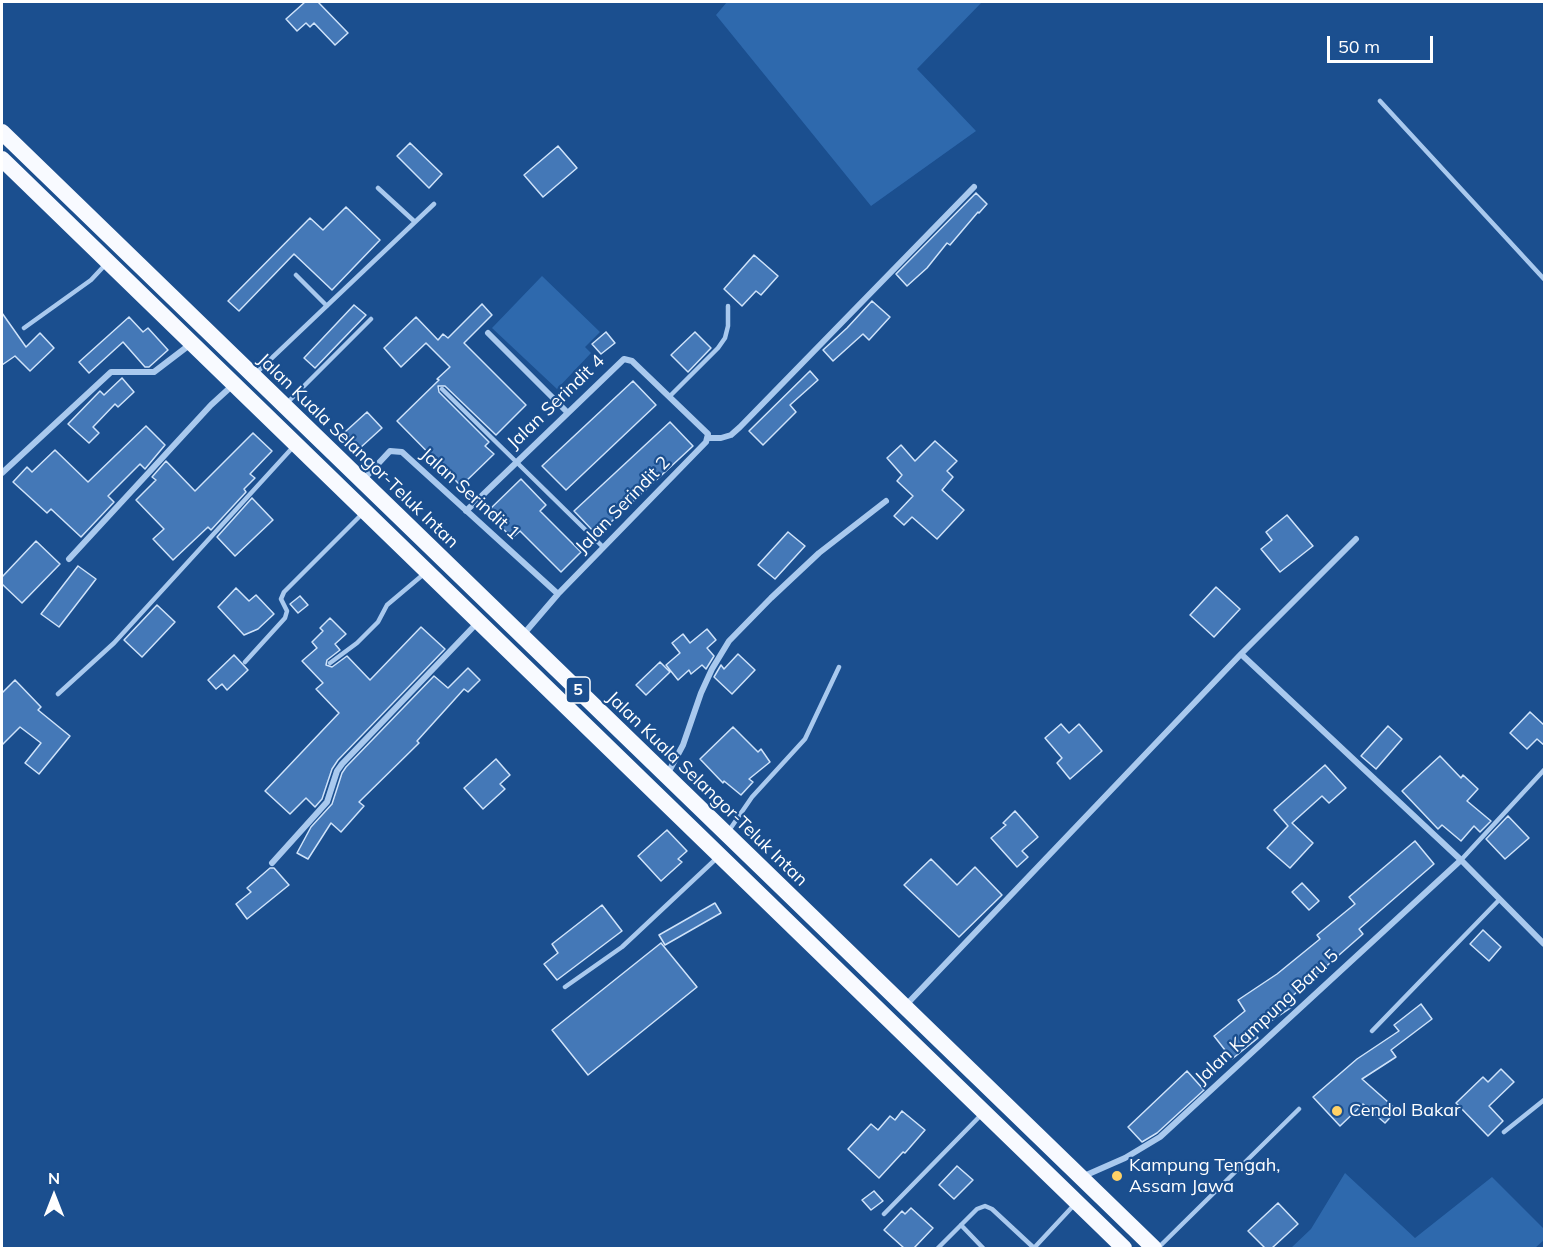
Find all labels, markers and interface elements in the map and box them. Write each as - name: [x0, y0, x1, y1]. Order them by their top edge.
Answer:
- scale bar: [1330, 24, 1436, 62]
- text: 50 m: [1338, 35, 1380, 58]
- street label: Jalan Kuala Selangor-Teluk Intan: [253, 349, 463, 553]
- street label: Jalan Serindit 4: [503, 350, 609, 454]
- street label: Jalan Serindit 1: [416, 444, 524, 544]
- street label: Jalan Serindit 2: [571, 452, 675, 558]
- road number: 5: [566, 677, 590, 703]
- street label: Jalan Kuala Selangor-Teluk Intan: [602, 687, 812, 891]
- street label: Jalan Kampung Baru 5: [1191, 945, 1343, 1089]
- place label: Cendol Bakar: [1349, 1100, 1461, 1122]
- marker: Cendol Bakar: [1330, 1104, 1344, 1118]
- place label: Kampung Tengah, Assam Jawa: [1129, 1155, 1280, 1198]
- north arrow: [24, 1166, 84, 1226]
- text: N: [48, 1168, 60, 1188]
- marker: Kampung Tengah, Assam Jawa: [1110, 1169, 1124, 1183]

